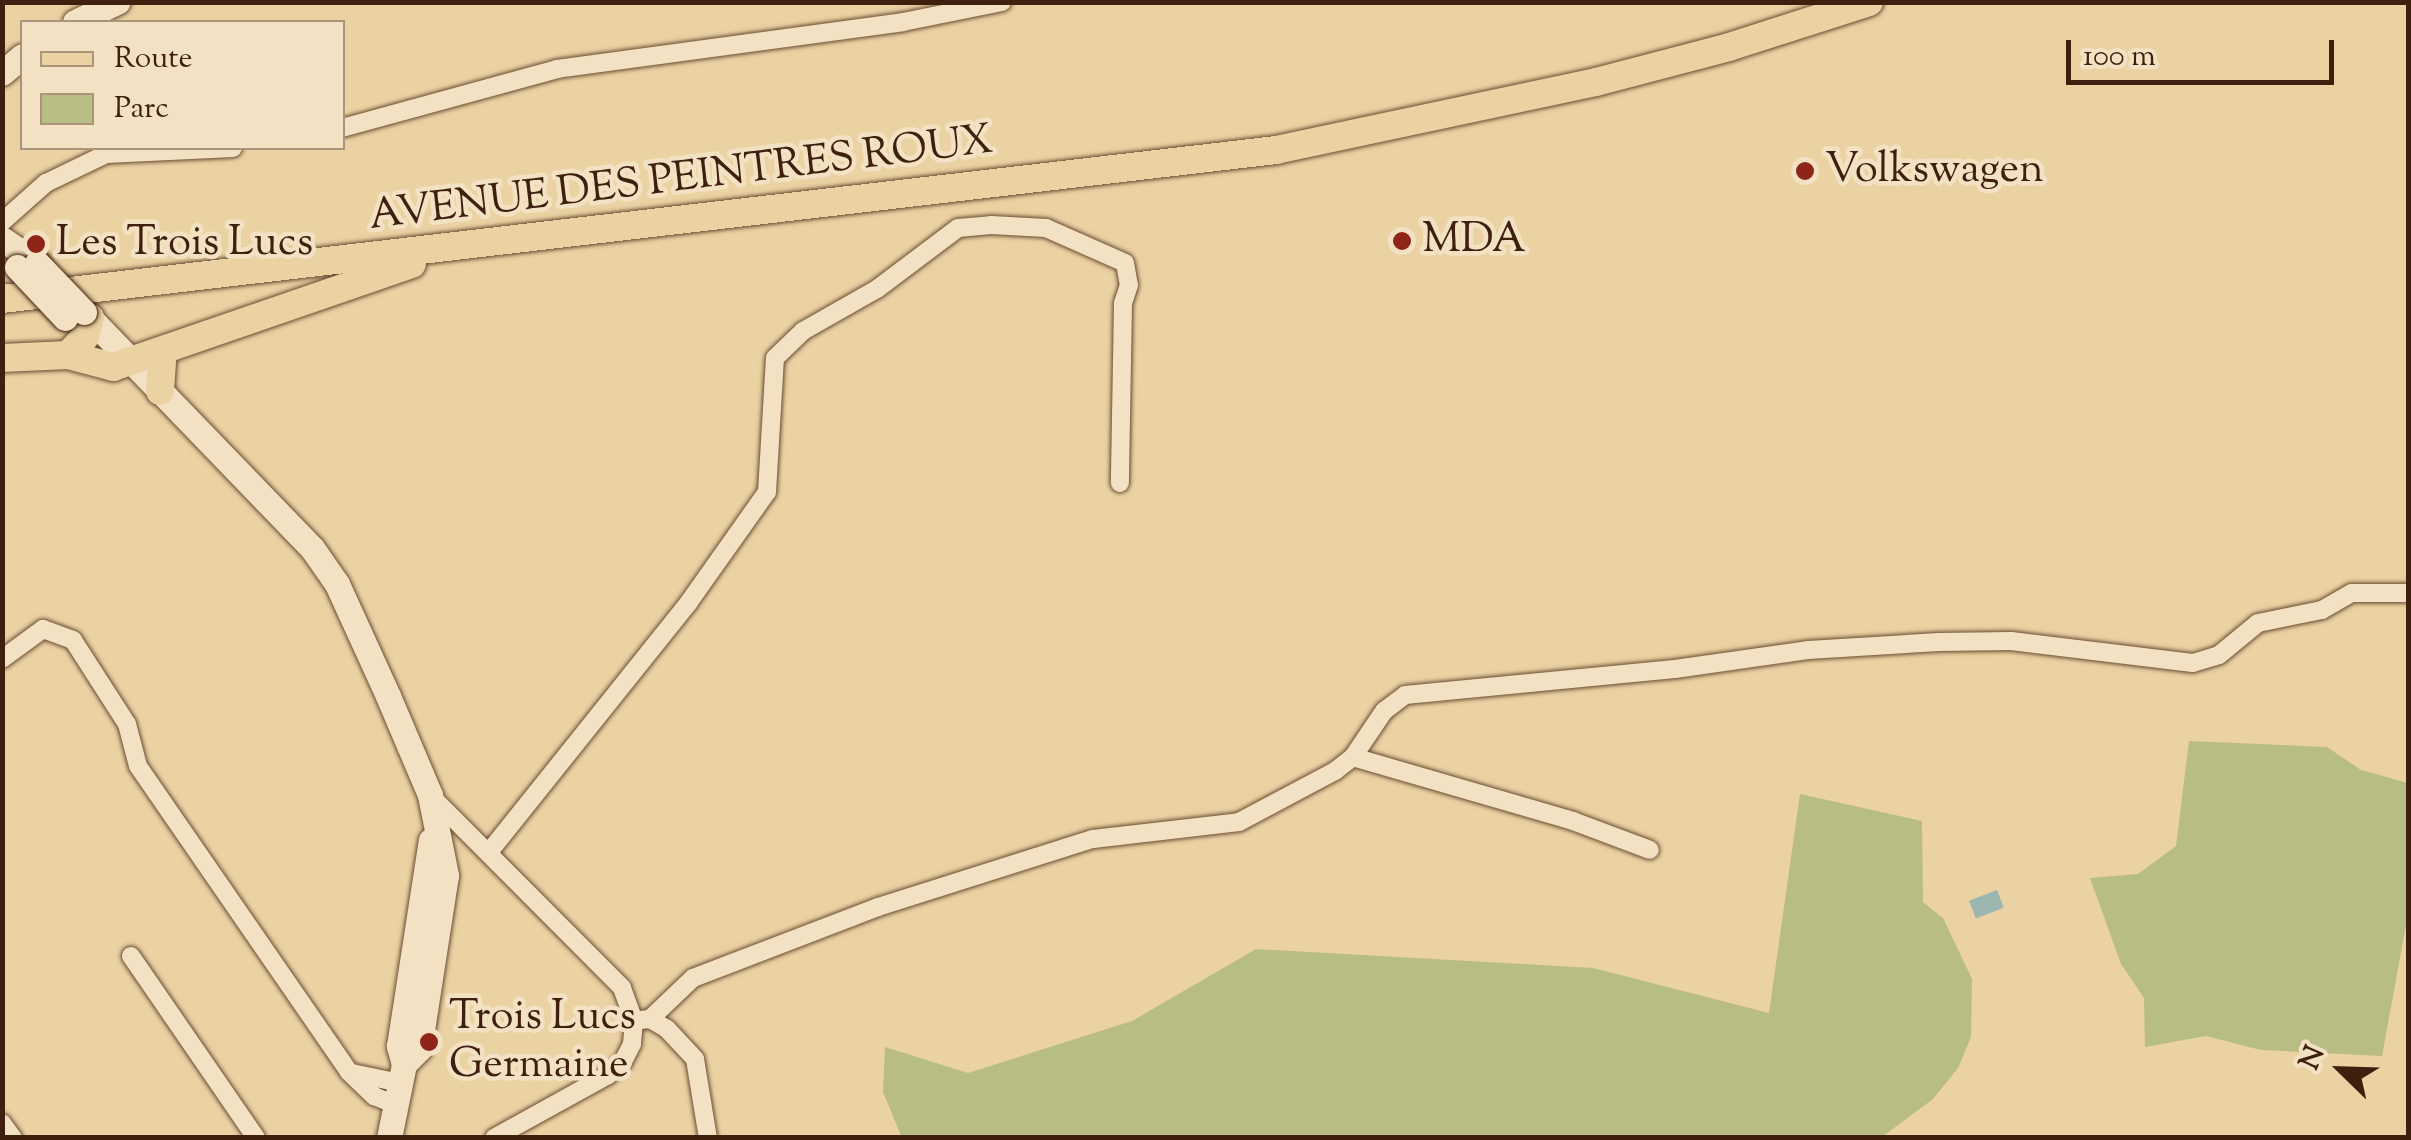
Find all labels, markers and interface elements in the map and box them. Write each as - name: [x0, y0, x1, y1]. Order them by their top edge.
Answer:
- legend: [20, 20, 345, 150]
- scale bar: [2071, 20, 2338, 82]
- text: 100 m: [2083, 36, 2156, 79]
- text: Route: [114, 38, 193, 81]
- text: Parc: [114, 88, 169, 131]
- street label: AVENUE DES PEINTRES ROUX: [366, 117, 996, 243]
- place label: Volkswagen: [1825, 146, 2044, 196]
- marker: Volkswagen: [1794, 160, 1816, 182]
- place label: MDA: [1422, 216, 1526, 266]
- place label: Les Trois Lucs: [56, 219, 313, 269]
- marker: MDA: [1391, 230, 1413, 252]
- marker: Les Trois Lucs: [25, 233, 47, 255]
- place label: Trois Lucs Germaine: [449, 993, 636, 1092]
- north arrow: [2291, 1020, 2391, 1120]
- marker: Trois Lucs Germaine: [418, 1031, 440, 1053]
- text: N: [2291, 1040, 2336, 1076]

